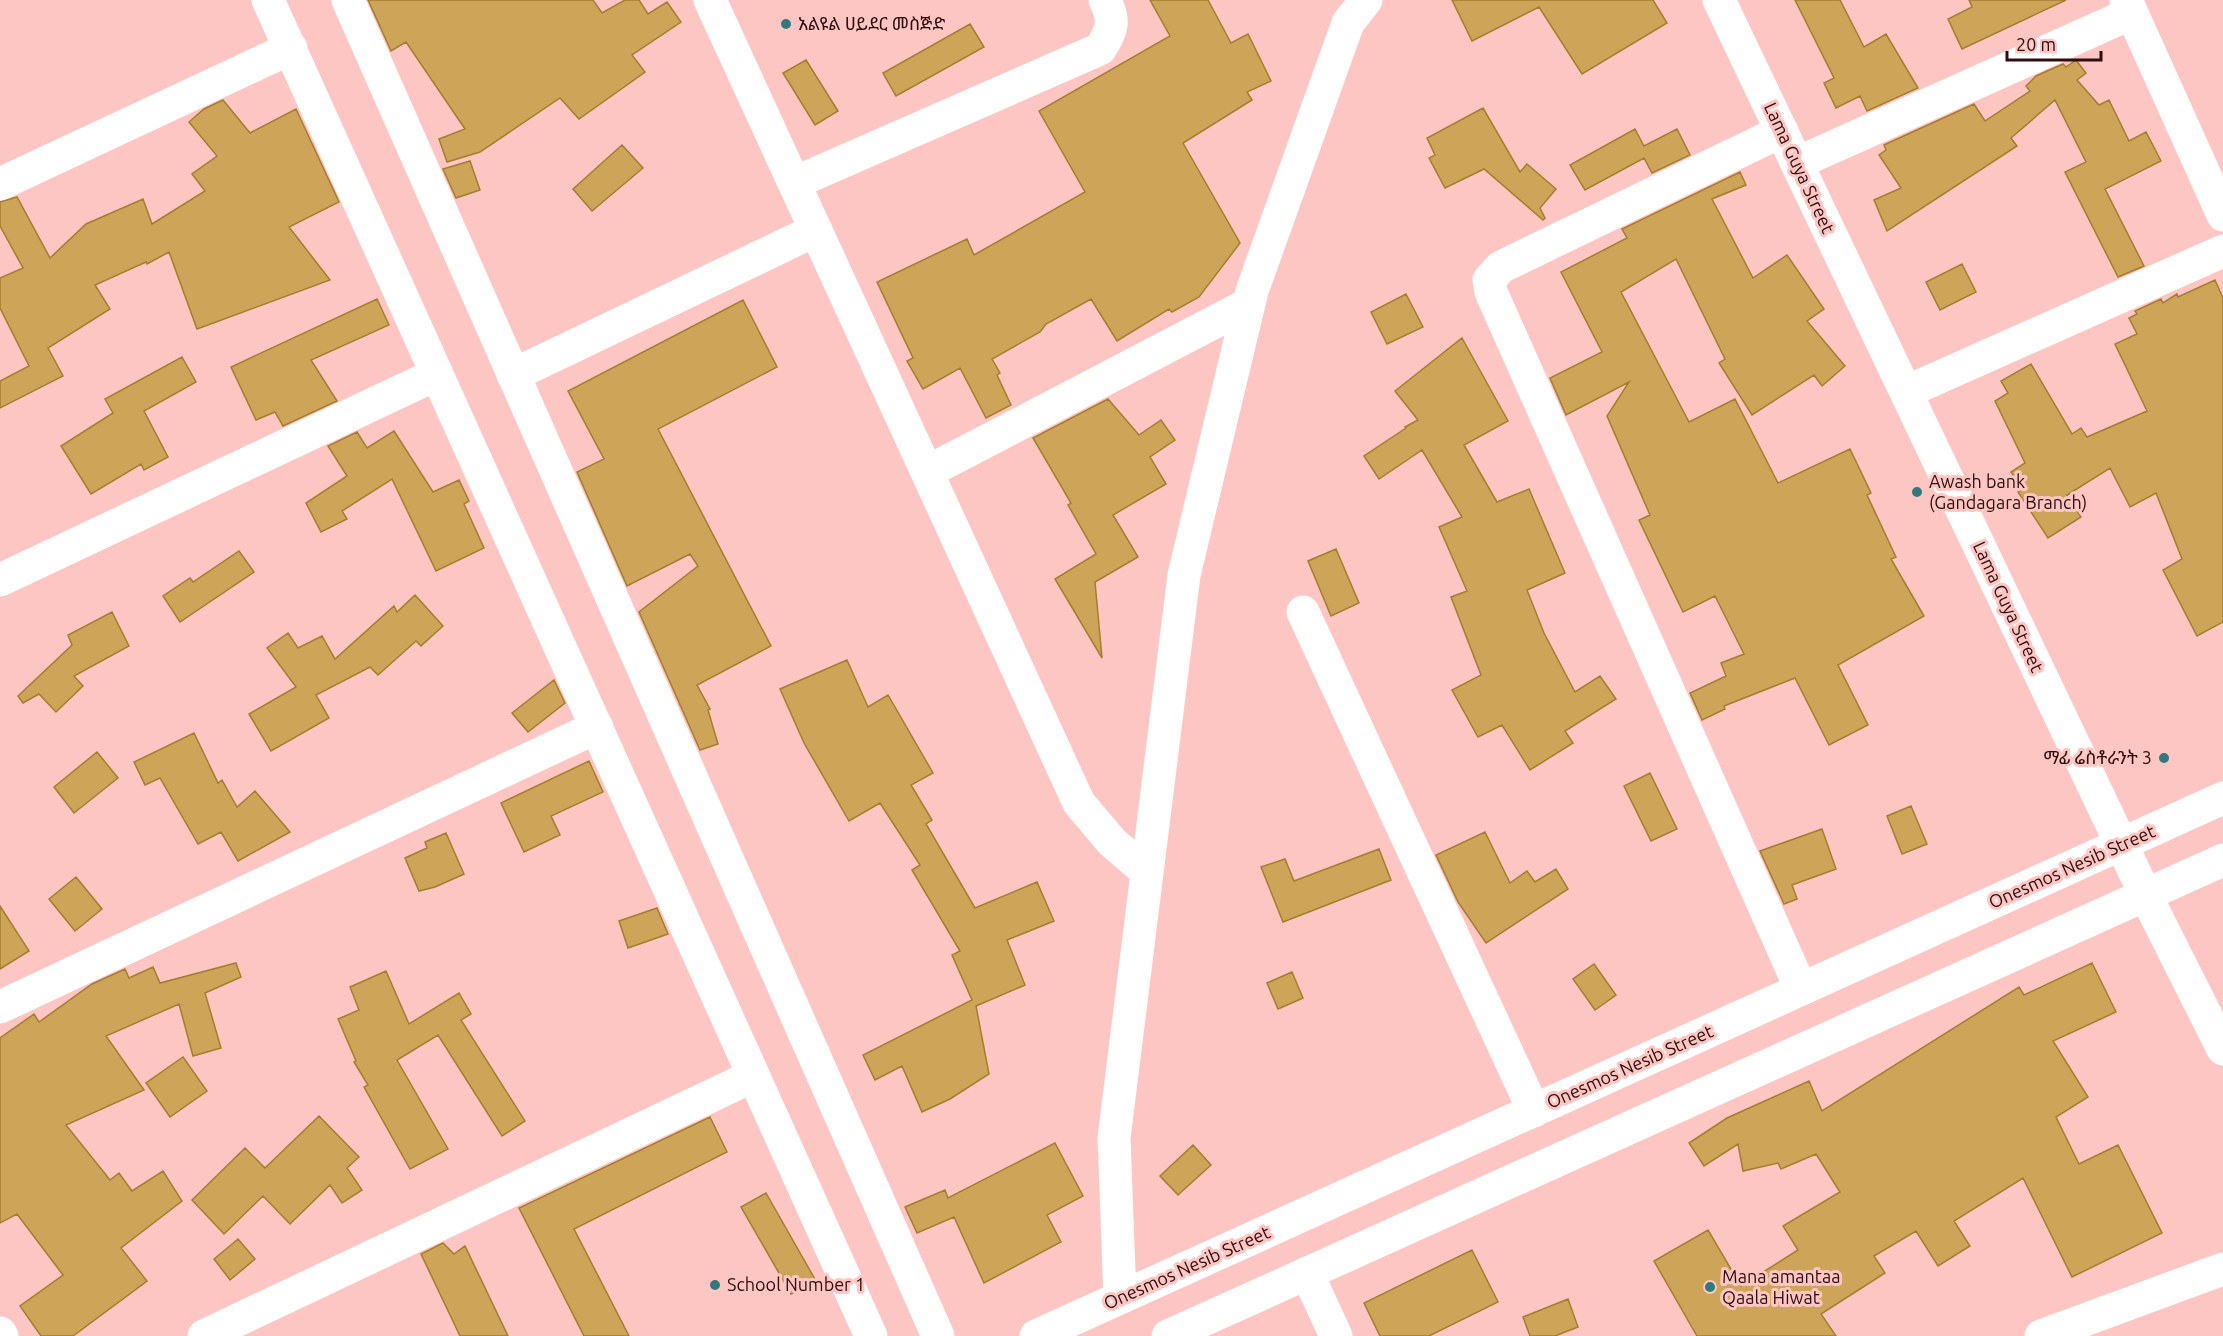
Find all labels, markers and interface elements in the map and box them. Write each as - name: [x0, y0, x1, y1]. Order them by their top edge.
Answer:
- place label: አልዩል ሀይደር መስጅድ: [798, 13, 946, 33]
- marker: አልዩል ሀይደር መስጅድ: [779, 17, 793, 31]
- scale bar: [2007, 24, 2102, 62]
- text: 20 m: [2016, 34, 2056, 54]
- street label: Lama Guya Street: [1761, 99, 1839, 236]
- place label: Awash bank (Gandagara Branch): [1929, 471, 2087, 513]
- marker: Awash bank (Gandagara Branch): [1910, 485, 1924, 499]
- street label: Lama Guya Street: [1970, 538, 2048, 675]
- place label: ማፊ ሬስቶራንት 3: [2044, 747, 2152, 767]
- marker: ማፊ ሬስቶራንት 3: [2157, 751, 2171, 765]
- street label: Onesmos Nesib Street: [1985, 820, 2158, 912]
- street label: Onesmos Nesib Street: [1543, 1020, 1716, 1112]
- street label: Onesmos Nesib Street: [1100, 1221, 1273, 1313]
- place label: Mana amantaa Qaala Hiwat: [1722, 1266, 1840, 1308]
- place label: School Number 1: [727, 1274, 865, 1294]
- marker: School Number 1: [708, 1278, 722, 1292]
- marker: Mana amantaa Qaala Hiwat: [1703, 1280, 1717, 1294]

